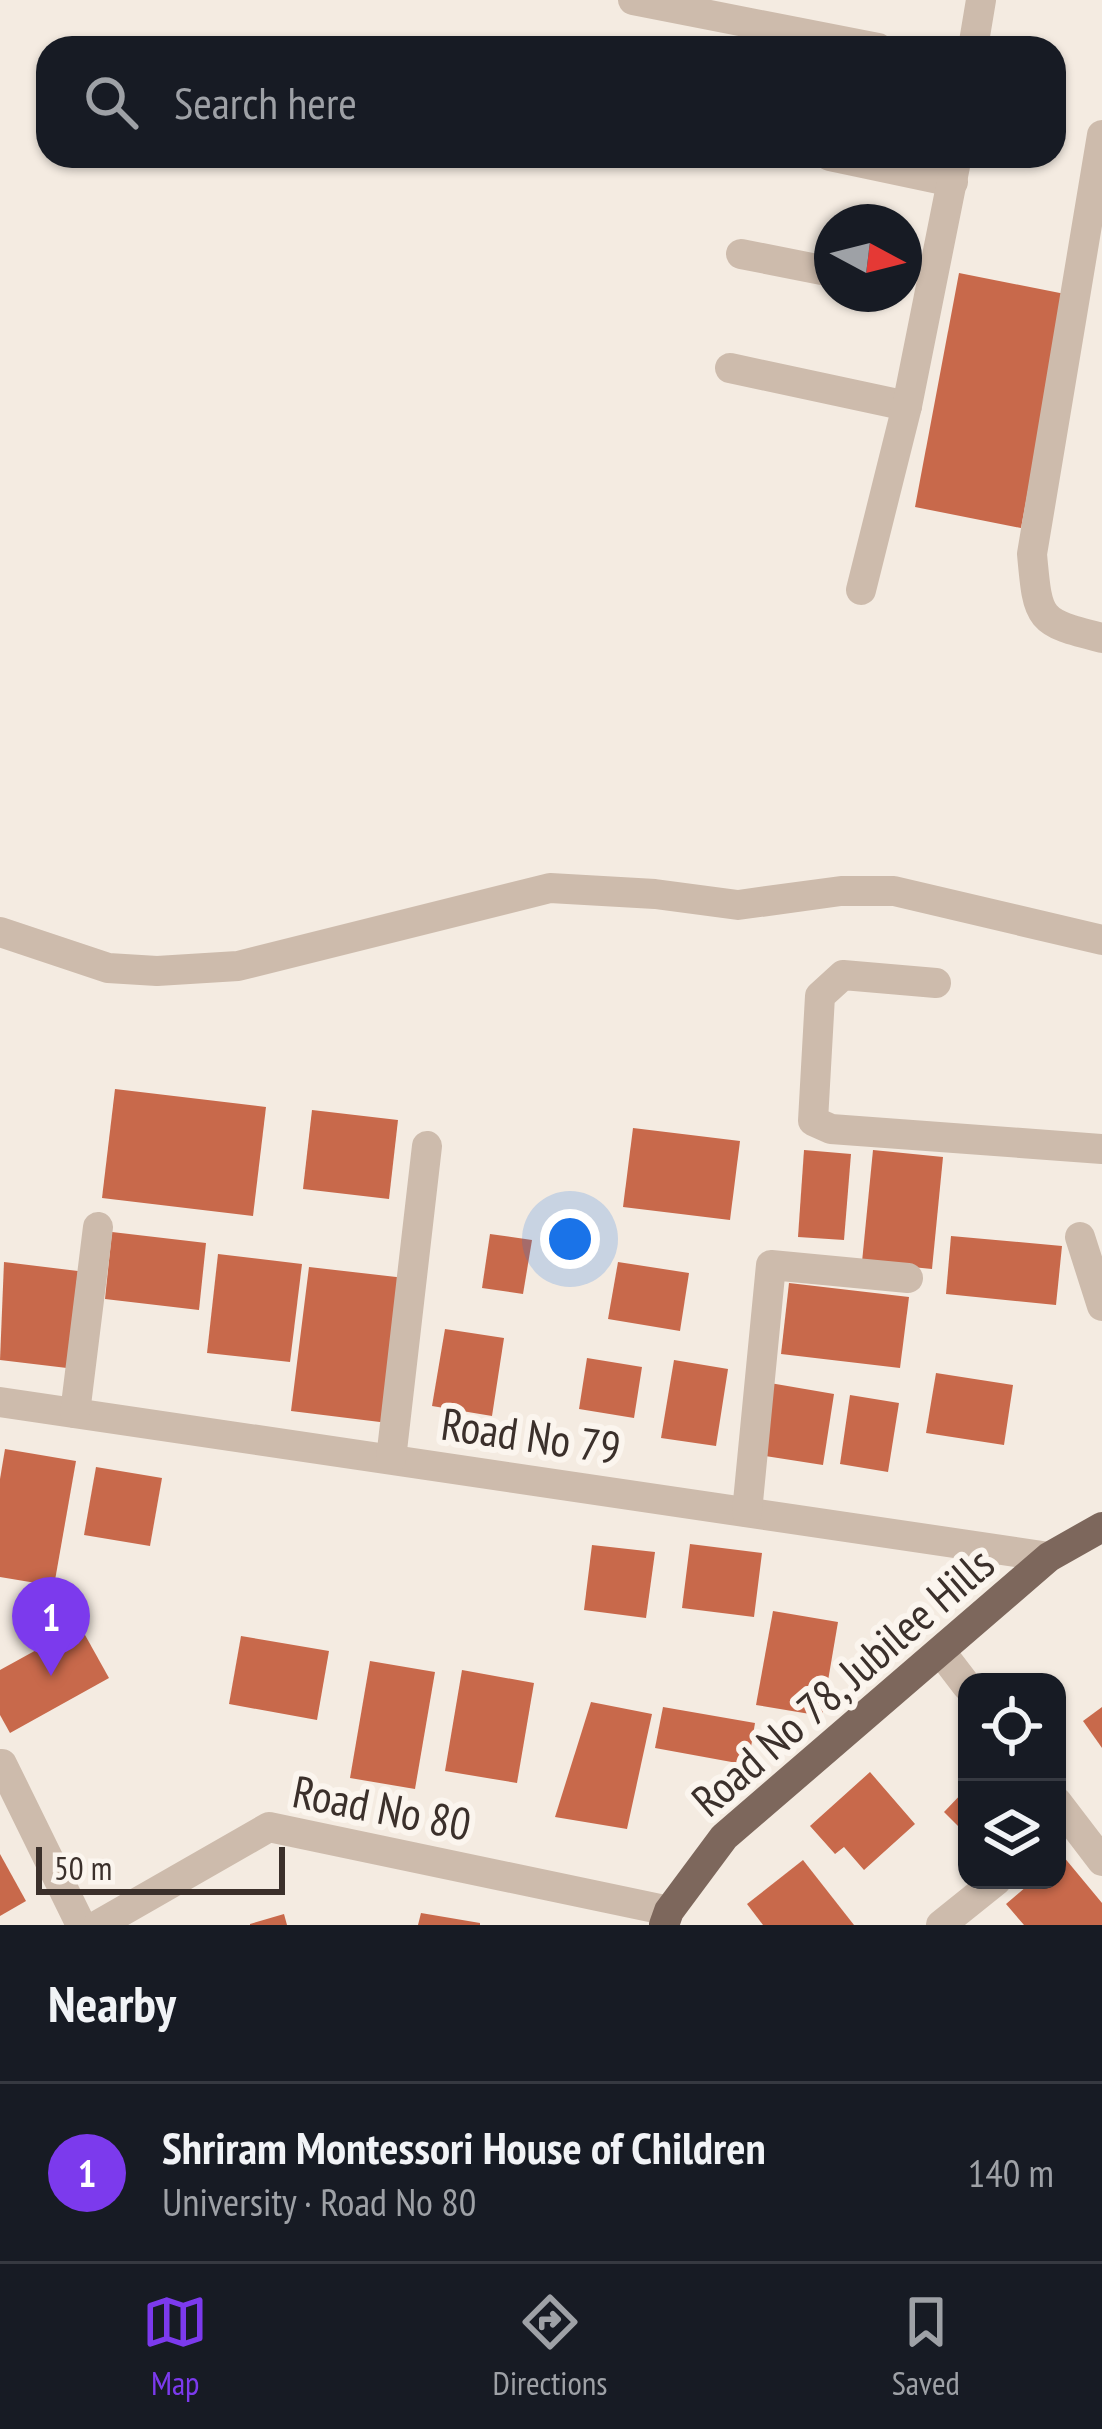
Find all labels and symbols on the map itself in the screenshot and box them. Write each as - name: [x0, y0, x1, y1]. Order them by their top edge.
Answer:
- north arrow: [814, 204, 922, 312]
- your location: [540, 1209, 600, 1269]
- street label: Road No 79: [438, 1394, 624, 1476]
- street label: Road No 78, Jubilee Hills: [679, 1534, 1005, 1828]
- pin: 1: [12, 1577, 90, 1676]
- street label: Road No 80: [288, 1761, 476, 1853]
- scale bar: [36, 1841, 285, 1894]

